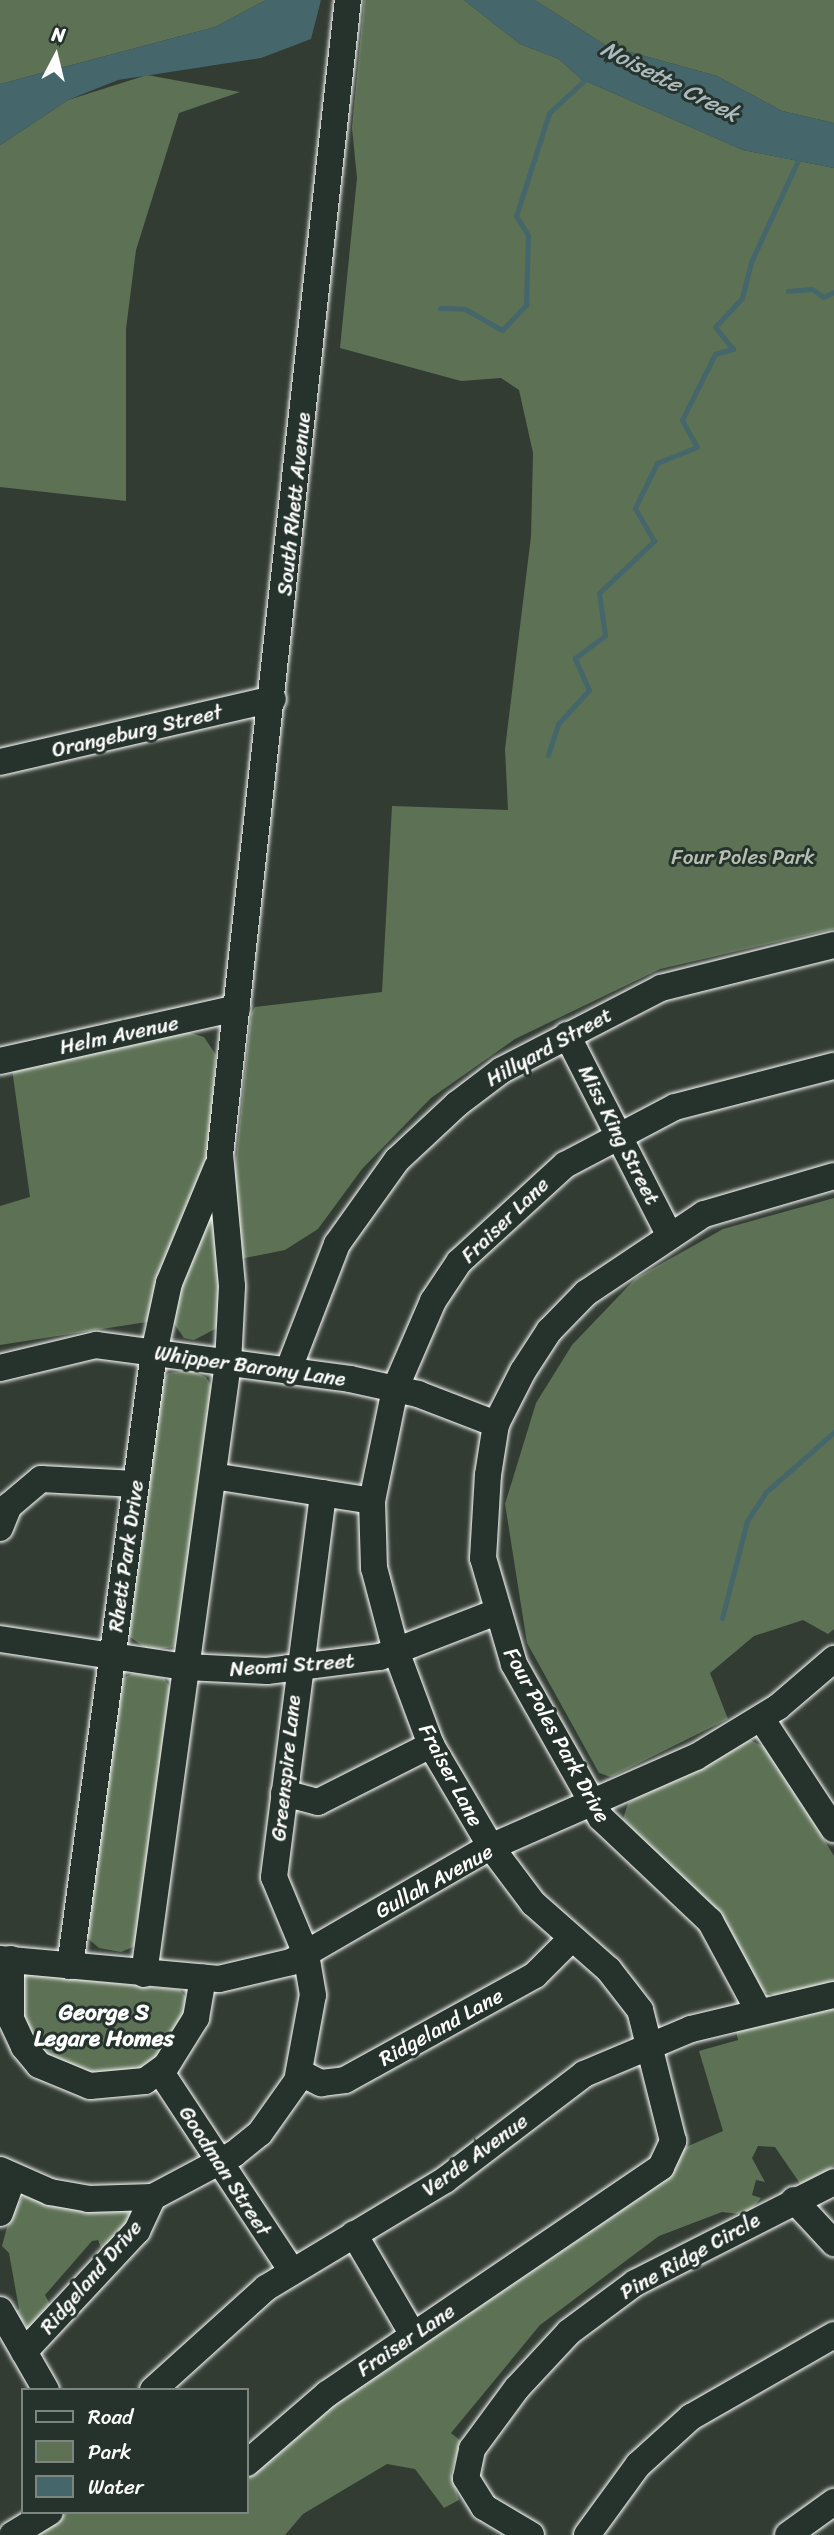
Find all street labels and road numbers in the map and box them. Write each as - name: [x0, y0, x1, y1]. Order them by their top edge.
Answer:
- street label: South Rhett Avenue: [272, 411, 316, 597]
- street label: Orangeburg Street: [49, 699, 225, 763]
- street label: Hillyard Street: [482, 1002, 616, 1092]
- street label: Helm Avenue: [58, 1010, 180, 1060]
- street label: Miss King Street: [573, 1060, 665, 1210]
- street label: Fraiser Lane: [456, 1172, 554, 1268]
- street label: Whipper Barony Lane: [153, 1340, 347, 1392]
- street label: Rhett Park Drive: [103, 1478, 149, 1634]
- street label: Four Poles Park Drive: [498, 1642, 616, 1828]
- street label: Neomi Street: [229, 1648, 355, 1682]
- street label: Greenspire Lane: [266, 1693, 306, 1843]
- street label: Fraiser Lane: [413, 1719, 489, 1831]
- street label: Gullah Avenue: [371, 1838, 497, 1924]
- street label: Ridgeland Lane: [375, 1983, 507, 2071]
- street label: Goodman Street: [174, 2101, 276, 2241]
- street label: Verde Avenue: [417, 2108, 533, 2202]
- street label: Pine Ridge Circle: [615, 2207, 765, 2305]
- street label: Ridgeland Drive: [35, 2215, 147, 2339]
- street label: Fraiser Lane: [352, 2298, 460, 2382]

